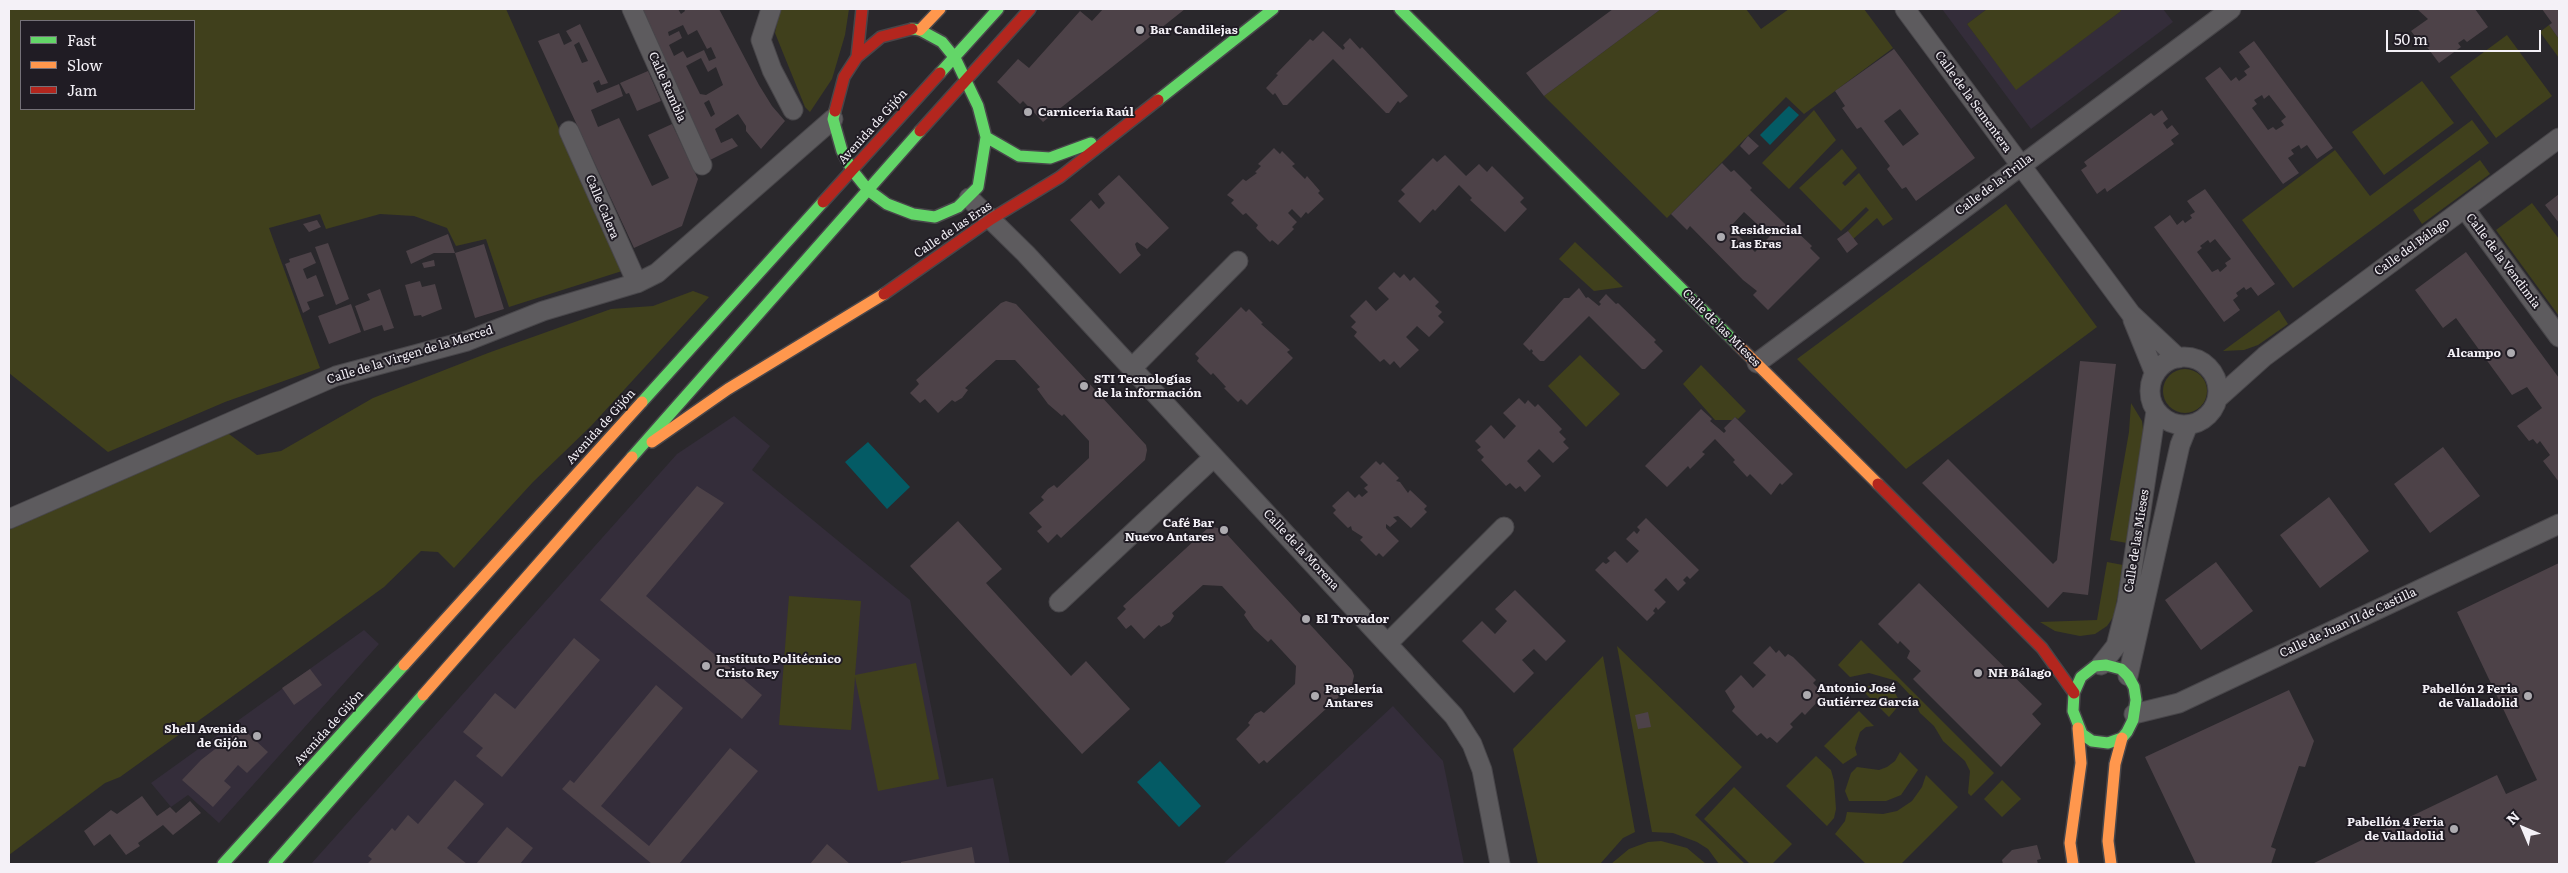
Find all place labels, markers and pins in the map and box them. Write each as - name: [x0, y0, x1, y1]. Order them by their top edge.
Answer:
- place label: Bar Candilejas: [1150, 23, 1238, 37]
- marker: Bar Candilejas: [1134, 24, 1146, 36]
- place label: Carnicería Raúl: [1038, 105, 1134, 119]
- marker: Carnicería Raúl: [1022, 106, 1034, 118]
- place label: Residencial Las Eras: [1731, 223, 1802, 251]
- marker: Residencial Las Eras: [1715, 231, 1727, 243]
- place label: Alcampo: [2447, 346, 2501, 360]
- marker: Alcampo: [2505, 347, 2517, 359]
- place label: STI Tecnologías de la información: [1094, 372, 1202, 400]
- marker: STI Tecnologías de la información: [1078, 380, 1090, 392]
- place label: Café Bar Nuevo Antares: [1125, 516, 1214, 544]
- marker: Café Bar Nuevo Antares: [1218, 524, 1230, 536]
- place label: El Trovador: [1316, 612, 1389, 626]
- marker: El Trovador: [1300, 613, 1312, 625]
- place label: Instituto Politécnico Cristo Rey: [716, 652, 841, 680]
- marker: Instituto Politécnico Cristo Rey: [700, 660, 712, 672]
- place label: NH Bálago: [1988, 666, 2051, 680]
- marker: NH Bálago: [1972, 667, 1984, 679]
- place label: Antonio José Gutiérrez García: [1817, 681, 1919, 709]
- place label: Papelería Antares: [1325, 682, 1383, 710]
- place label: Pabellón 2 Feria de Valladolid: [2422, 682, 2518, 710]
- marker: Antonio José Gutiérrez García: [1801, 689, 1813, 701]
- marker: Papelería Antares: [1309, 690, 1321, 702]
- marker: Pabellón 2 Feria de Valladolid: [2522, 690, 2534, 702]
- place label: Shell Avenida de Gijón: [164, 722, 247, 750]
- marker: Shell Avenida de Gijón: [251, 730, 263, 742]
- place label: Pabellón 4 Feria de Valladolid: [2347, 815, 2444, 843]
- marker: Pabellón 4 Feria de Valladolid: [2448, 823, 2460, 835]

